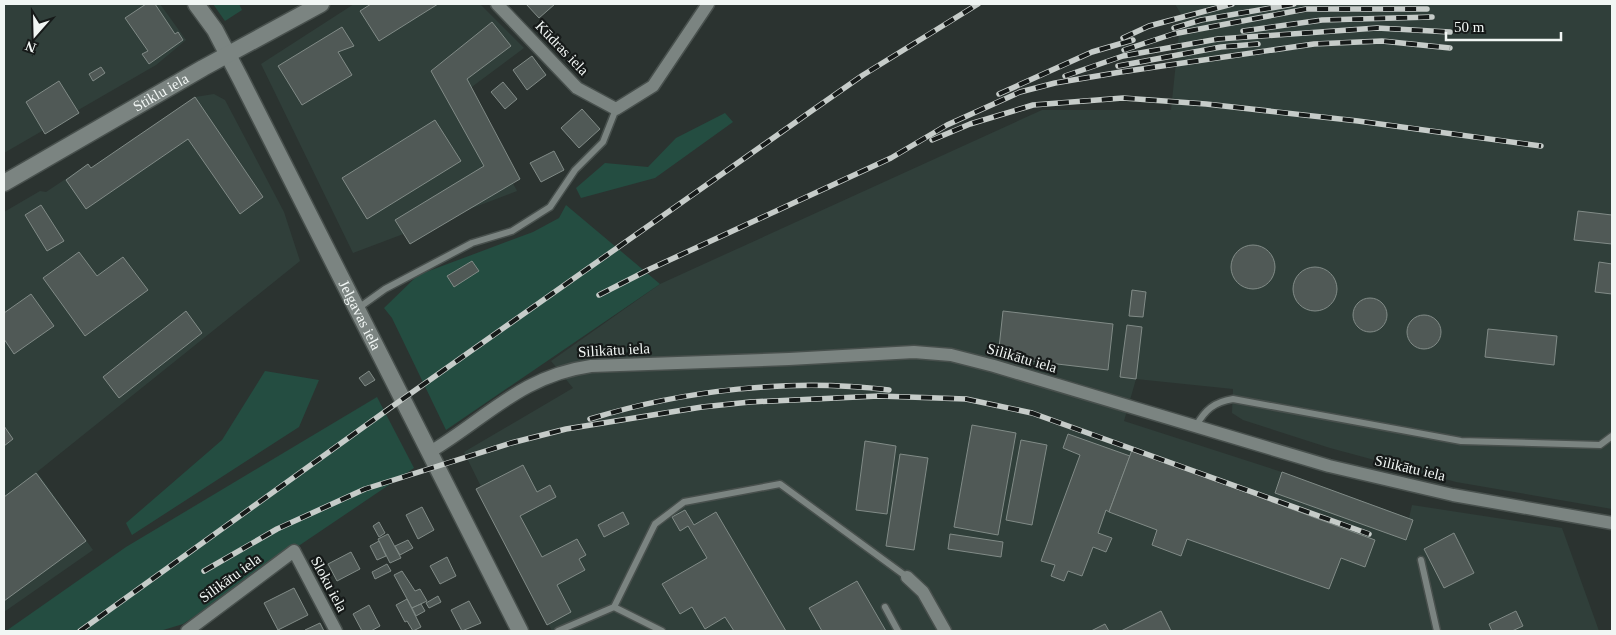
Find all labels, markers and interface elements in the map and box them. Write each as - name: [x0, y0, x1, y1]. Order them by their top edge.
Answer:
- north arrow: [10, 10, 60, 60]
- scale bar: [1446, 10, 1561, 42]
- street label: Kūdras iela: [532, 18, 592, 79]
- text: 50 m: [1454, 19, 1485, 35]
- text: N: [23, 38, 38, 56]
- street label: Stiklu iela: [130, 70, 192, 115]
- street label: Jelgavas iela: [336, 277, 385, 353]
- street label: Silikātu iela: [578, 340, 651, 360]
- street label: Silikātu iela: [985, 340, 1059, 376]
- street label: Silikātu iela: [1373, 452, 1447, 484]
- street label: Silikātu iela: [196, 550, 264, 606]
- street label: Sloku iela: [308, 554, 350, 615]

